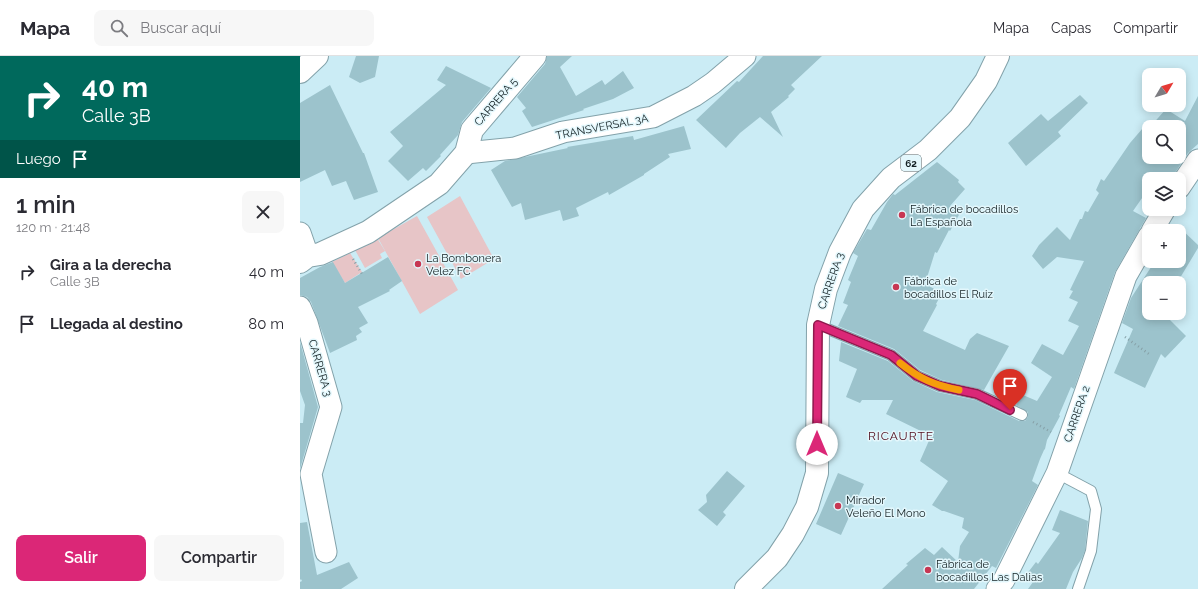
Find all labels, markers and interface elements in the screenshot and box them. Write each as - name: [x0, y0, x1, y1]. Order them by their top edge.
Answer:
- search box: [94, 10, 374, 46]
- text: Mapa: [20, 17, 70, 39]
- icon: search: [108, 17, 130, 39]
- text: Buscar aquí: [140, 19, 221, 37]
- text: Mapa: [993, 20, 1029, 36]
- text: Capas: [1051, 20, 1091, 36]
- text: Compartir: [1113, 20, 1178, 36]
- north arrow: [1142, 68, 1186, 112]
- map controls: [1142, 68, 1186, 320]
- text: 40 m: [82, 71, 148, 104]
- icon: right: [16, 72, 68, 124]
- street label: CARRERA 5: [472, 75, 520, 129]
- text: Calle 3B: [82, 105, 151, 126]
- street label: TRANSVERSAL 3A: [555, 112, 650, 142]
- button: search: [1142, 120, 1186, 164]
- icon: arrive: [69, 148, 91, 170]
- text: Luego: [16, 150, 61, 168]
- road number: 62: [901, 155, 921, 171]
- button: layers: [1142, 172, 1186, 216]
- text: 1 min: [16, 190, 76, 219]
- button: close: [242, 191, 284, 233]
- place label: Fábrica de bocadillos La Española: [910, 203, 1018, 229]
- marker: Fábrica de bocadillos La Española: [897, 210, 907, 220]
- text: 120 m · 21:48: [16, 220, 90, 235]
- button: +: [1142, 224, 1186, 268]
- street label: CARRERA 3: [815, 251, 847, 311]
- place label: La Bombonera Velez FC: [426, 252, 501, 278]
- text: Gira a la derecha: [50, 256, 171, 274]
- marker: La Bombonera Velez FC: [413, 259, 423, 269]
- icon: right: [16, 261, 38, 283]
- text: 40 m: [249, 263, 284, 281]
- text: Calle 3B: [50, 274, 100, 289]
- place label: Fábrica de bocadillos El Ruiz: [904, 275, 993, 301]
- button: −: [1142, 276, 1186, 320]
- marker: Fábrica de bocadillos El Ruiz: [891, 282, 901, 292]
- icon: arrive: [16, 313, 38, 335]
- text: Llegada al destino: [50, 315, 183, 333]
- text: 80 m: [248, 315, 284, 333]
- street label: CARRERA 3: [306, 338, 334, 398]
- pin: [993, 369, 1027, 410]
- icon: arrive: [999, 375, 1021, 397]
- street label: CARRERA 2: [1061, 384, 1093, 444]
- position arrow: [796, 423, 838, 465]
- district label: RICAURTE: [868, 429, 934, 443]
- place label: Mirador Veleño El Mono: [846, 494, 926, 520]
- marker: Mirador Veleño El Mono: [833, 501, 843, 511]
- button: Salir: [16, 535, 146, 581]
- button: Compartir: [154, 535, 284, 581]
- place label: Fábrica de bocadillos Las Dalias: [936, 558, 1042, 584]
- marker: Fábrica de bocadillos Las Dalias: [923, 565, 933, 575]

